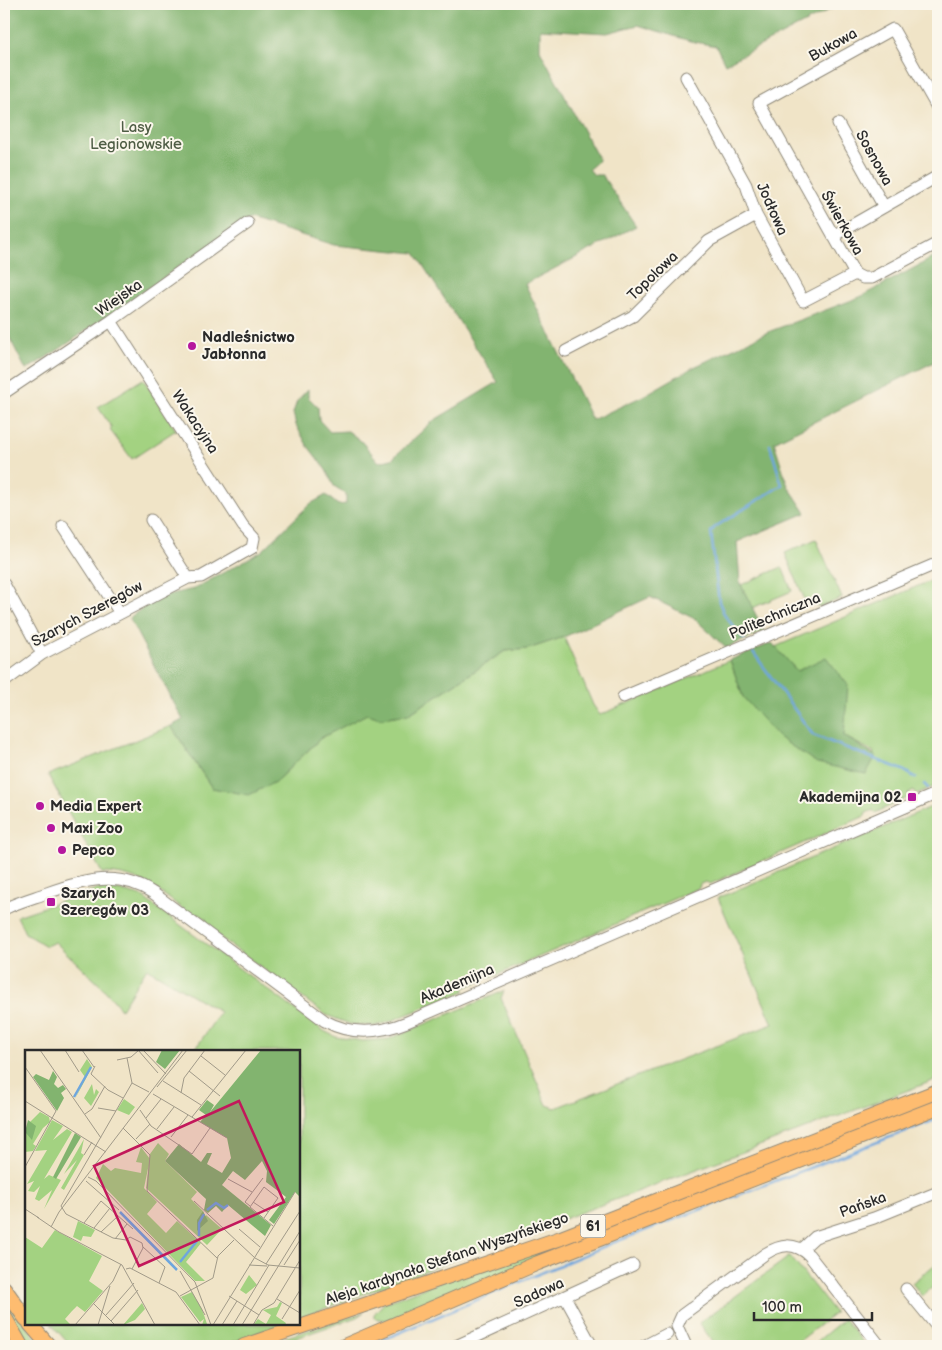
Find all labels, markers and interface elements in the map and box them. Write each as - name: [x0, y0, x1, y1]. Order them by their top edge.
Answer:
- street label: Bukowa: [805, 24, 861, 66]
- park label: Lasy Legionowskie: [90, 118, 182, 154]
- street label: Sosnowa: [851, 127, 897, 189]
- street label: Jodłowa: [752, 179, 792, 239]
- street label: Świerkowa: [816, 187, 868, 259]
- street label: Topolowa: [624, 247, 682, 305]
- street label: Wiejska: [92, 275, 146, 321]
- place label: Nadleśnictwo Jabłonna: [202, 328, 295, 364]
- marker: Nadleśnictwo Jabłonna: [186, 340, 198, 352]
- street label: Wakacyjna: [167, 387, 223, 457]
- street label: Szarych Szeregów: [28, 577, 146, 651]
- street label: Politechniczna: [726, 588, 824, 644]
- place label: Akademijna 02: [798, 788, 902, 807]
- marker: Akademijna 02: [906, 791, 918, 803]
- place label: Media Expert: [50, 797, 141, 816]
- marker: Media Expert: [34, 800, 46, 812]
- place label: Maxi Zoo: [61, 819, 123, 838]
- marker: Maxi Zoo: [45, 822, 57, 834]
- place label: Pepco: [72, 841, 115, 860]
- marker: Pepco: [56, 844, 68, 856]
- place label: Szarych Szeregów 03: [61, 884, 149, 920]
- marker: Szarych Szeregów 03: [45, 896, 57, 908]
- street label: Akademijna: [417, 960, 497, 1008]
- inset map: [25, 1050, 300, 1325]
- street label: Pańska: [837, 1188, 889, 1222]
- street label: Aleja kardynała Stefana Wyszyńskiego: [323, 1208, 571, 1310]
- road number: 61: [580, 1214, 606, 1238]
- street label: Sadowa: [511, 1274, 567, 1312]
- scale bar: [754, 1290, 872, 1322]
- text: 100 m: [762, 1298, 802, 1317]

